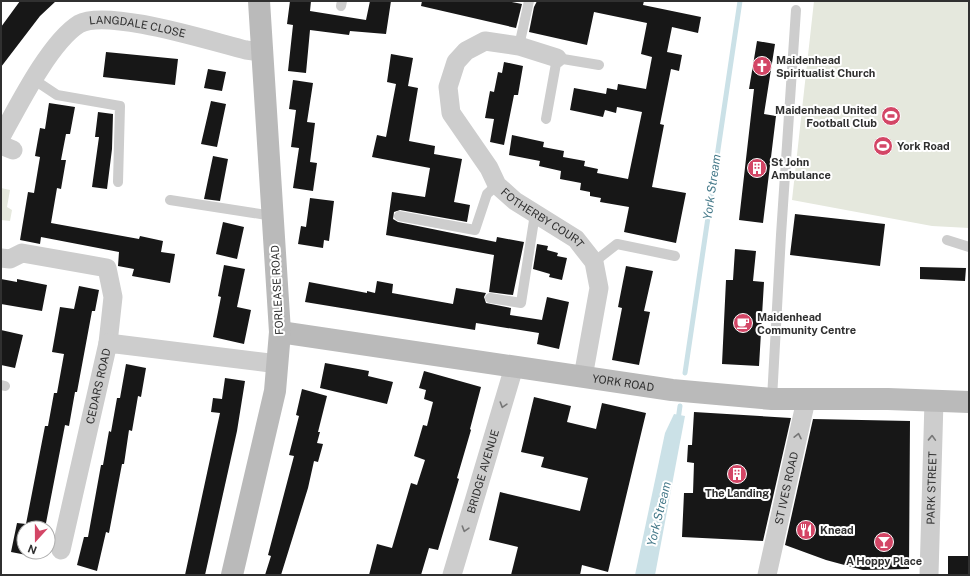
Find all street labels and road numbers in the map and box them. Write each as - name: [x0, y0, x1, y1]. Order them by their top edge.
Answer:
- street label: LANGDALE CLOSE: [88, 14, 187, 40]
- street label: FOTHERBY COURT: [499, 186, 587, 250]
- street label: FORLEASE ROAD: [269, 244, 285, 335]
- street label: CEDARS ROAD: [84, 347, 113, 425]
- street label: YORK ROAD: [591, 372, 655, 393]
- street label: BRIDGE AVENUE: [465, 428, 501, 515]
- street label: ST IVES ROAD: [772, 450, 800, 526]
- street label: PARK STREET: [924, 451, 939, 525]

